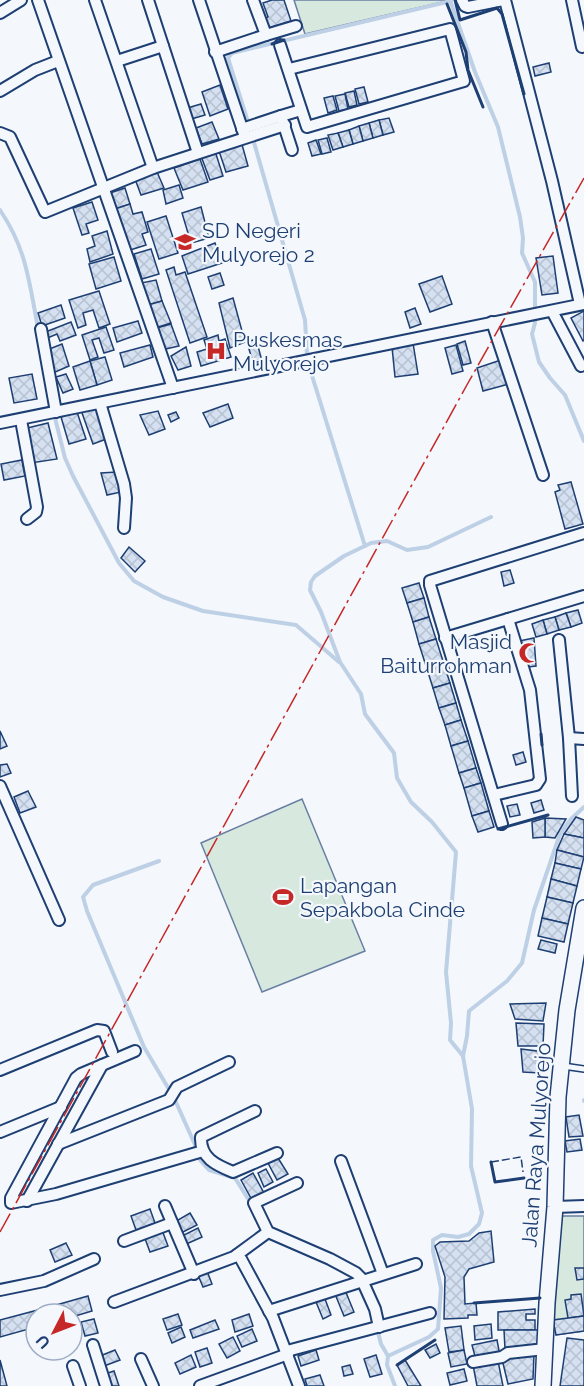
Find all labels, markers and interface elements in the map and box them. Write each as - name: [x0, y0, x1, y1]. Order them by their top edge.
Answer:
- place label: SD Negeri Mulyorejo 2: [202, 218, 315, 267]
- school or university icon: SD Negeri Mulyorejo 2: [173, 230, 197, 254]
- place label: Puskesmas Mulyorejo: [233, 327, 343, 376]
- hospital icon: Puskesmas Mulyorejo: [204, 339, 228, 363]
- place label: Masjid Baiturrohman: [380, 629, 512, 678]
- mosque icon: Masjid Baiturrohman: [517, 641, 541, 665]
- place label: Lapangan Sepakbola Cinde: [300, 873, 465, 922]
- sports icon: Lapangan Sepakbola Cinde: [271, 885, 295, 909]
- street label: Jalan Raya Mulyorejo: [516, 1042, 556, 1248]
- north arrow: [24, 1302, 84, 1362]
- text: U: [32, 1331, 54, 1353]

